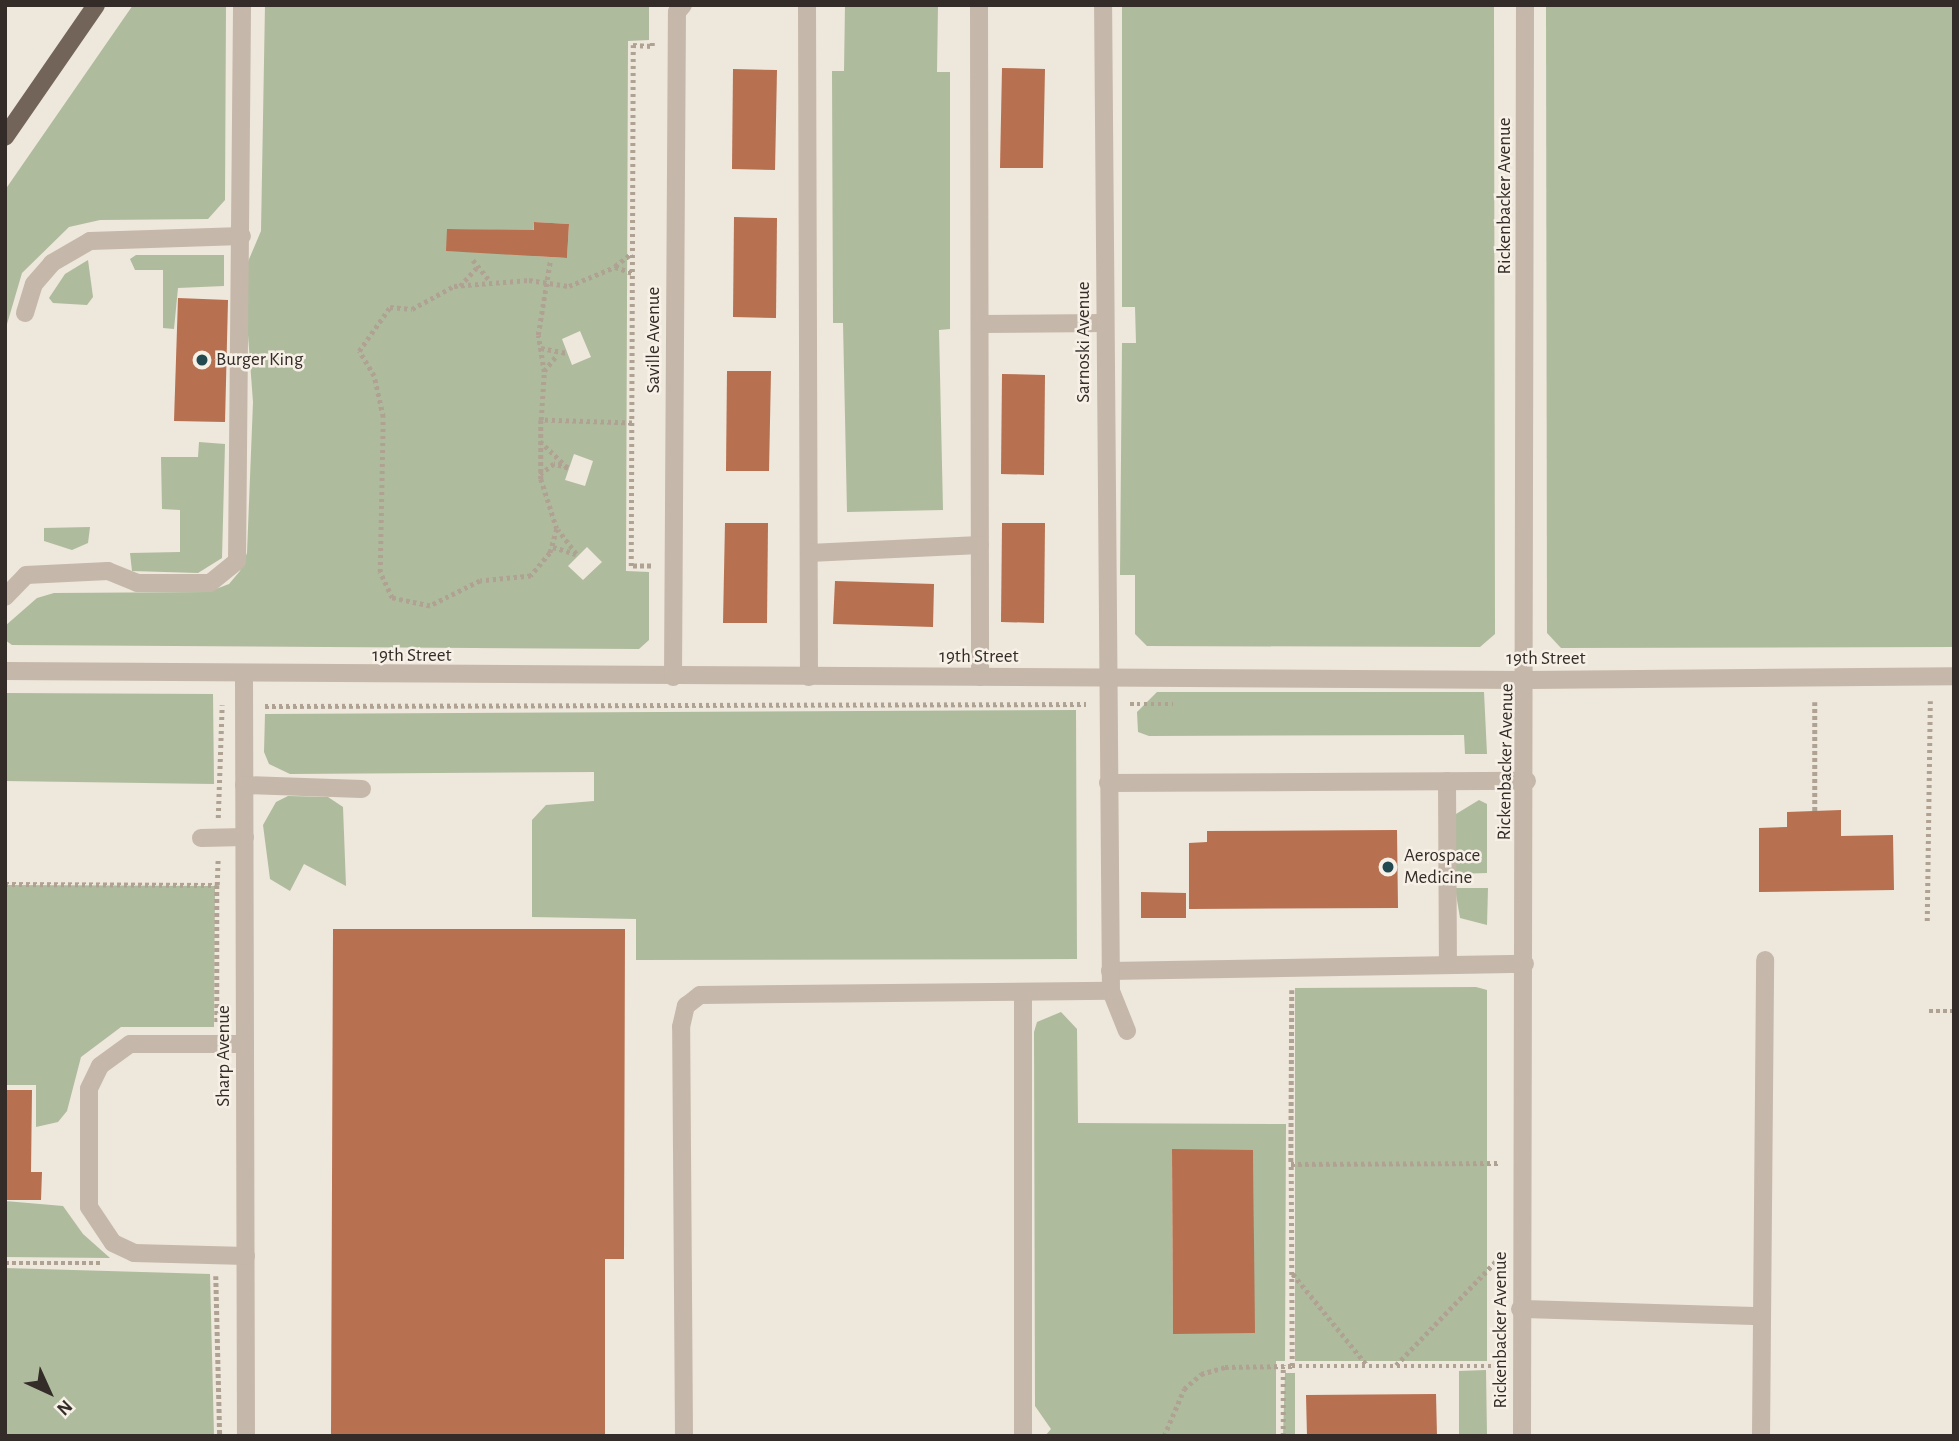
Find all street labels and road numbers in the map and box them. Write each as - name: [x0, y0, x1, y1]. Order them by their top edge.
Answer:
- street label: Rickenbacker Avenue: [1494, 118, 1516, 274]
- street label: Sarnoski Avenue: [1073, 281, 1095, 403]
- street label: Saville Avenue: [643, 287, 665, 393]
- street label: 19th Street: [372, 645, 452, 667]
- street label: 19th Street: [939, 646, 1019, 668]
- street label: 19th Street: [1506, 648, 1586, 670]
- street label: Rickenbacker Avenue: [1493, 683, 1519, 841]
- street label: Sharp Avenue: [213, 1005, 235, 1107]
- street label: Rickenbacker Avenue: [1490, 1252, 1512, 1408]

